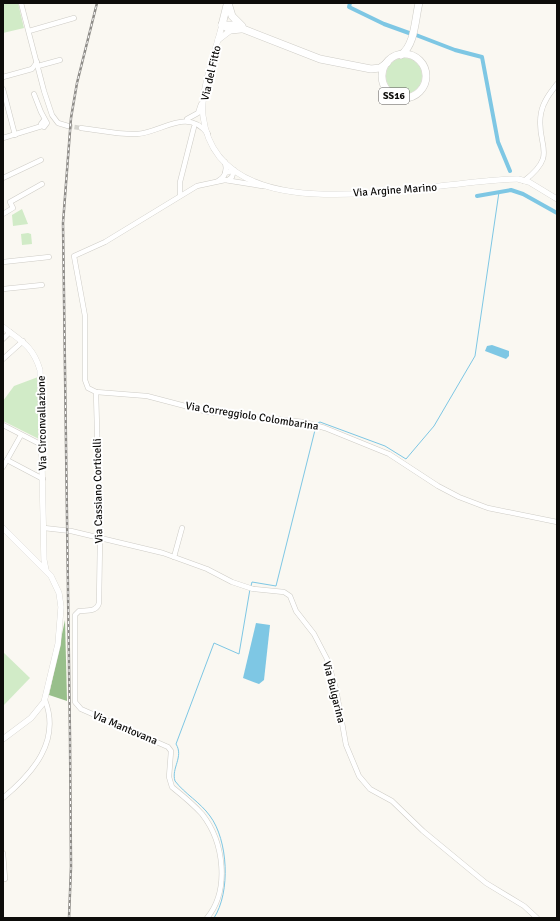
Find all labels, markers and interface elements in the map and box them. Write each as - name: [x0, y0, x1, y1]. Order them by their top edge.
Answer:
- street label: Via del Fitto: [198, 44, 224, 102]
- road number: SS16: [379, 88, 409, 104]
- street label: Via Argine Marino: [353, 181, 438, 199]
- street label: Via Circonvallazione: [35, 375, 49, 471]
- street label: Via Correggiolo Colombarina: [185, 399, 320, 433]
- street label: Via Cassiano Corticelli: [91, 438, 105, 544]
- street label: Via Bulgarina: [320, 660, 348, 725]
- street label: Via Mantovana: [91, 708, 160, 748]

